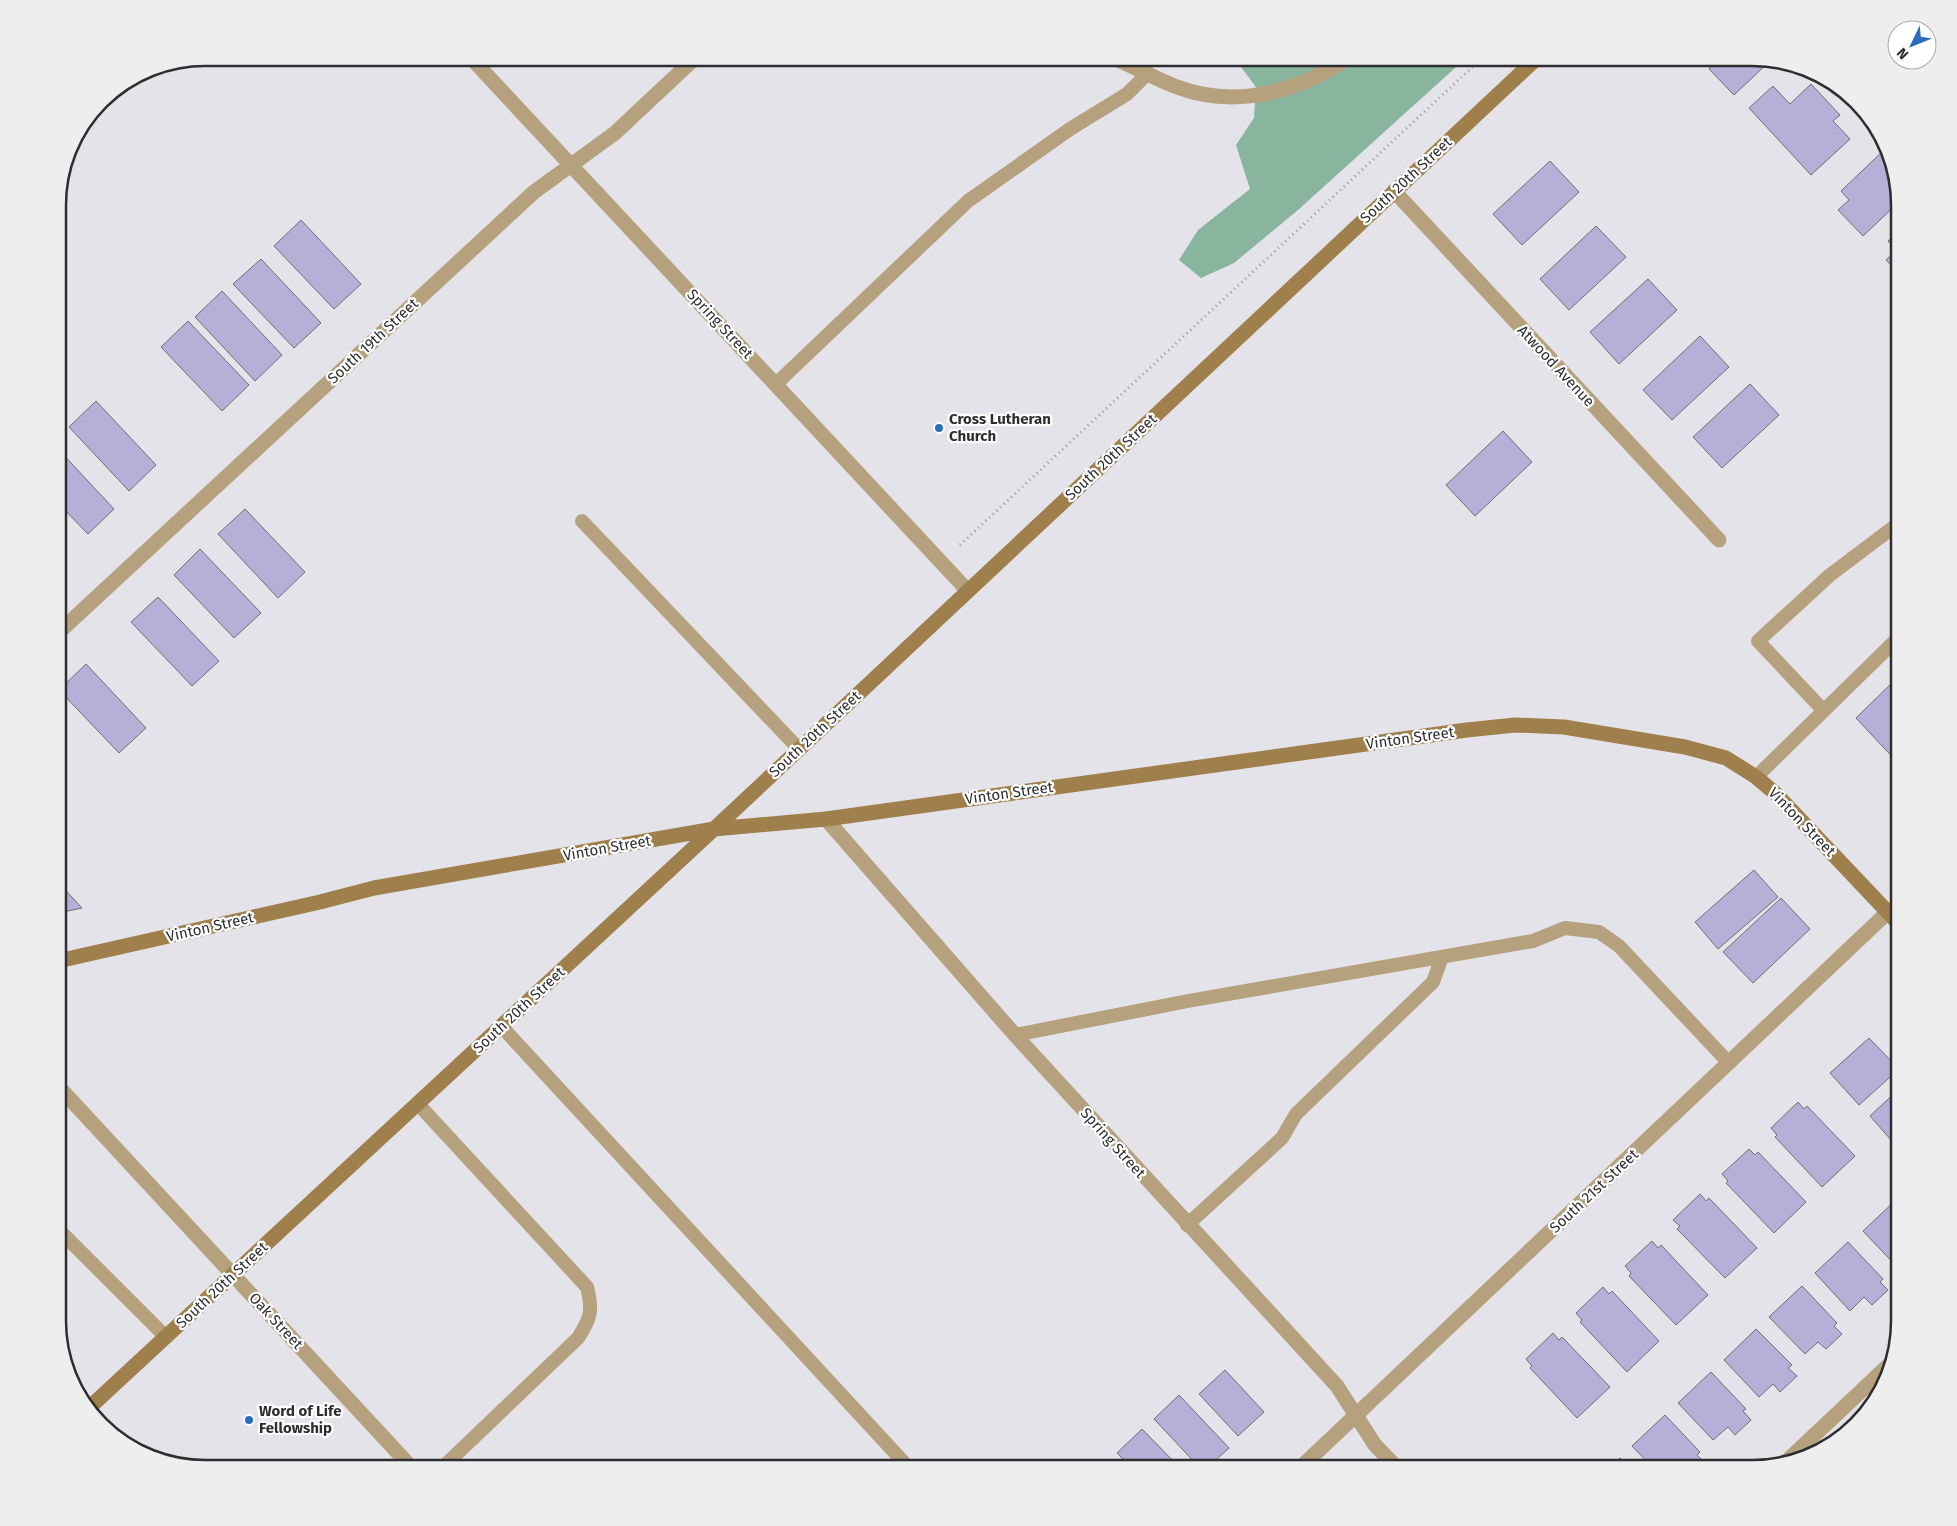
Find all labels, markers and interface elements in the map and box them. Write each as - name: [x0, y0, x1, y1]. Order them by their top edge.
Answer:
- north arrow: [1887, 20, 1937, 70]
- text: N: [1893, 44, 1912, 63]
- street label: South 20th Street: [1357, 133, 1456, 227]
- street label: Spring Street: [683, 286, 757, 363]
- street label: South 19th Street: [324, 294, 422, 388]
- street label: Atwood Avenue: [1514, 321, 1598, 411]
- place label: Cross Lutheran Church: [949, 410, 1051, 445]
- street label: South 20th Street: [1062, 410, 1161, 504]
- marker: Cross Lutheran Church: [933, 422, 945, 434]
- street label: South 20th Street: [766, 687, 865, 781]
- street label: Vinton Street: [1365, 723, 1456, 753]
- street label: Vinton Street: [964, 778, 1055, 808]
- street label: Vinton Street: [1765, 784, 1840, 861]
- street label: Vinton Street: [562, 831, 653, 865]
- street label: Vinton Street: [165, 908, 256, 946]
- street label: South 20th Street: [470, 963, 569, 1057]
- street label: Spring Street: [1077, 1104, 1150, 1182]
- street label: South 21st Street: [1546, 1145, 1642, 1237]
- street label: South 20th Street: [173, 1238, 272, 1332]
- street label: Oak Street: [245, 1289, 307, 1353]
- place label: Word of Life Fellowship: [259, 1402, 342, 1437]
- marker: Word of Life Fellowship: [243, 1414, 255, 1426]

